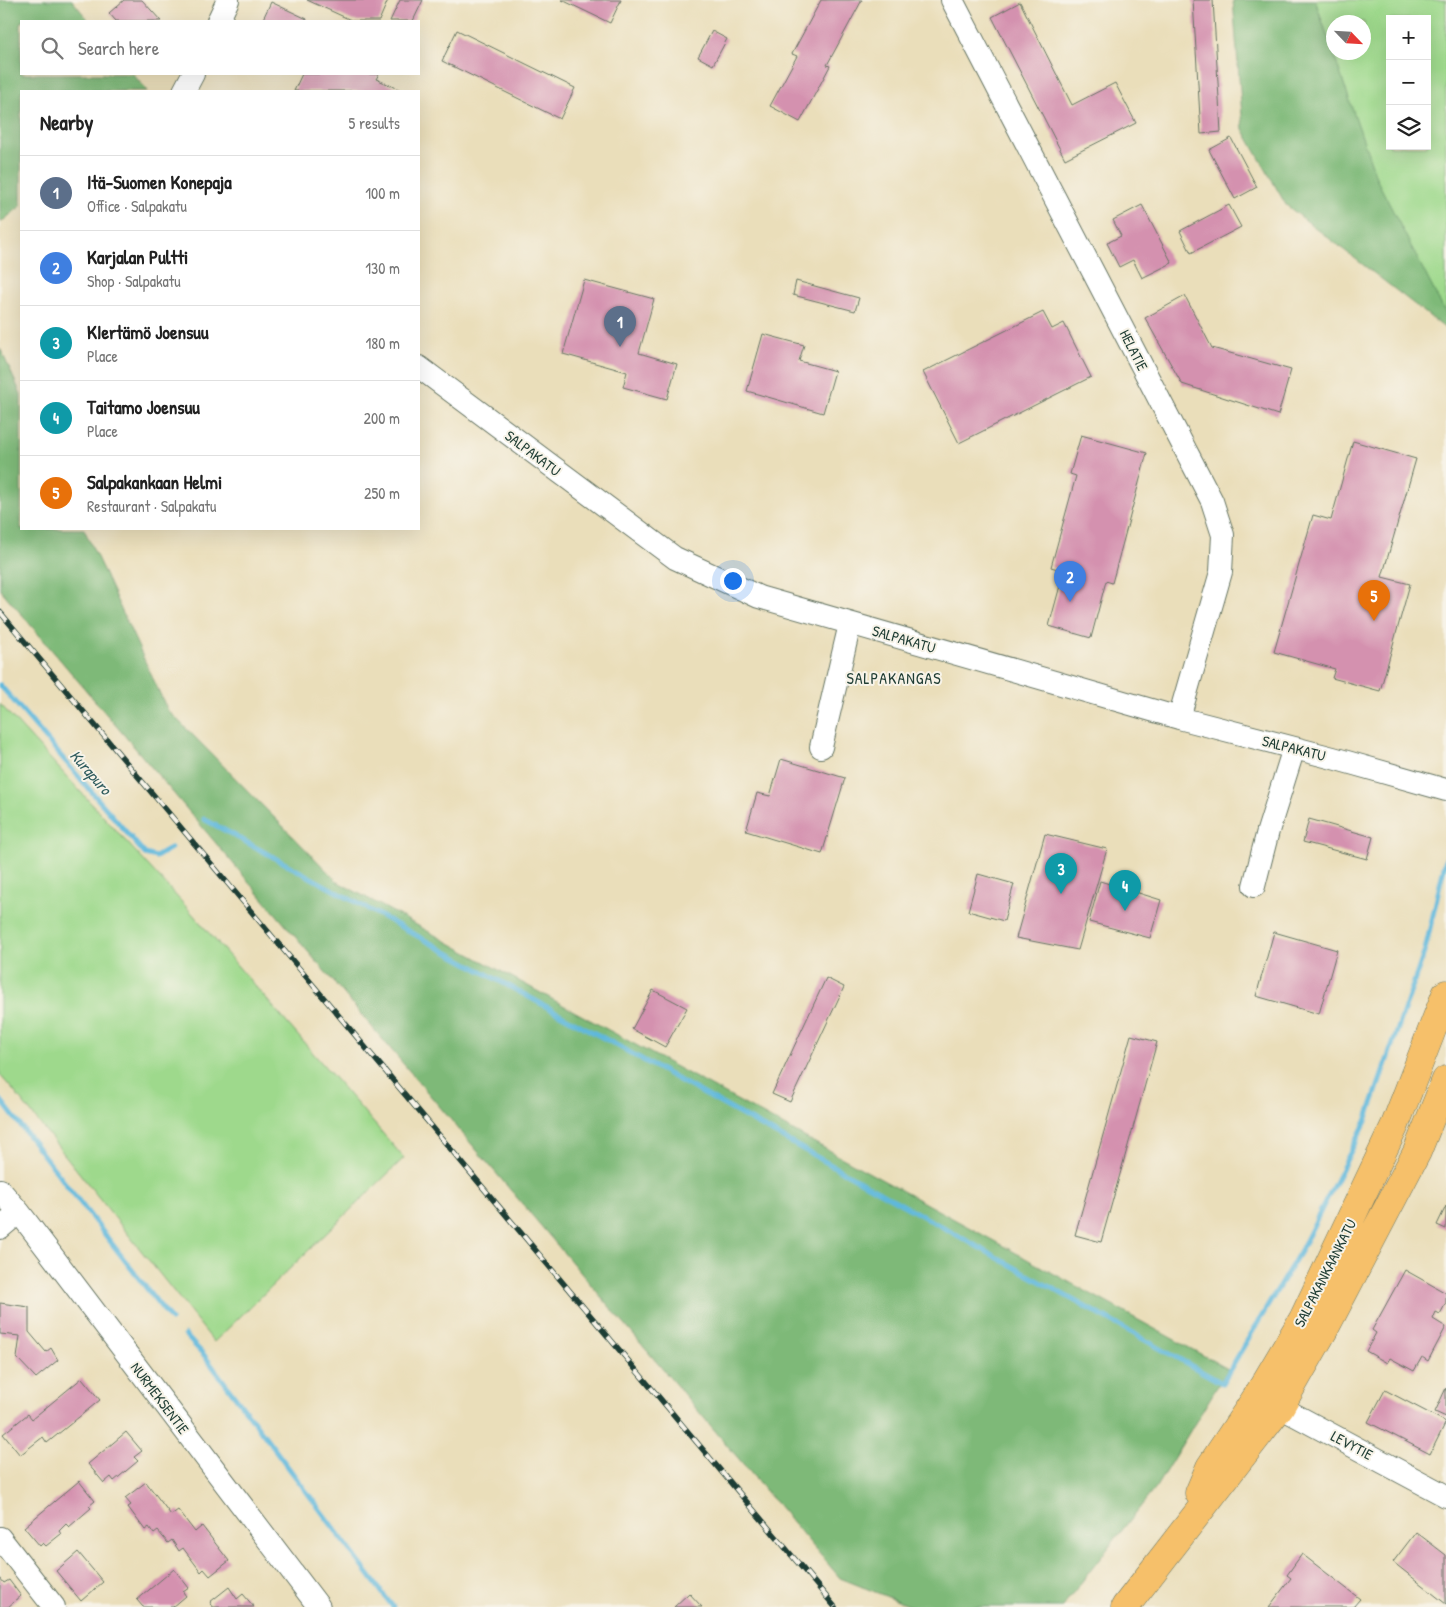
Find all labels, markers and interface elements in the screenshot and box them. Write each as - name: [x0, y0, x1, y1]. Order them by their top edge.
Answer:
- north arrow: [1326, 15, 1371, 60]
- map controls: [1386, 15, 1431, 150]
- button: +: [1386, 15, 1431, 60]
- search box: [20, 20, 420, 75]
- icon: search: [38, 34, 66, 62]
- text: Search here: [78, 35, 159, 61]
- button: −: [1386, 60, 1431, 105]
- button: layers: [1386, 105, 1431, 150]
- text: Nearby: [40, 108, 93, 137]
- text: 5 results: [349, 112, 400, 134]
- text: Itä-Suomen Konepaja: [87, 169, 232, 195]
- text: 1: [53, 182, 59, 204]
- text: 100 m: [365, 182, 400, 204]
- text: Office · Salpakatu: [87, 195, 187, 217]
- text: Karjalan Pultti: [87, 244, 188, 270]
- text: 2: [52, 257, 60, 279]
- text: 130 m: [365, 257, 400, 279]
- text: Shop · Salpakatu: [87, 270, 181, 292]
- pin: 1: [604, 306, 636, 347]
- text: KIertämö Joensuu: [87, 319, 209, 345]
- street label: HELATIE: [1115, 326, 1153, 375]
- text: 3: [52, 332, 60, 354]
- text: 180 m: [366, 332, 400, 354]
- text: Place: [87, 345, 118, 367]
- text: Taitamo Joensuu: [87, 394, 200, 420]
- text: 4: [53, 407, 59, 429]
- text: 200 m: [364, 407, 400, 429]
- text: Place: [87, 420, 118, 442]
- street label: SALPAKATU: [501, 425, 565, 481]
- text: Salpakankaan Helmi: [87, 469, 222, 495]
- text: 5: [53, 482, 59, 504]
- text: 250 m: [364, 482, 400, 504]
- text: Restaurant · Salpakatu: [87, 495, 217, 517]
- pin: 2: [1054, 561, 1086, 602]
- your location: [720, 568, 746, 594]
- pin: 5: [1358, 580, 1390, 621]
- street label: SALPAKATU: [870, 620, 938, 658]
- district label: SALPAKANGAS: [846, 667, 942, 689]
- street label: SALPAKATU: [1260, 730, 1328, 766]
- water label: Kurapuro: [65, 745, 118, 800]
- pin: 3: [1045, 853, 1077, 894]
- pin: 4: [1109, 870, 1141, 911]
- street label: SALPAKANKAANKATU: [1289, 1215, 1361, 1331]
- street label: NURMEKSENTIE: [126, 1358, 194, 1439]
- street label: LEVYTIE: [1327, 1425, 1377, 1465]

